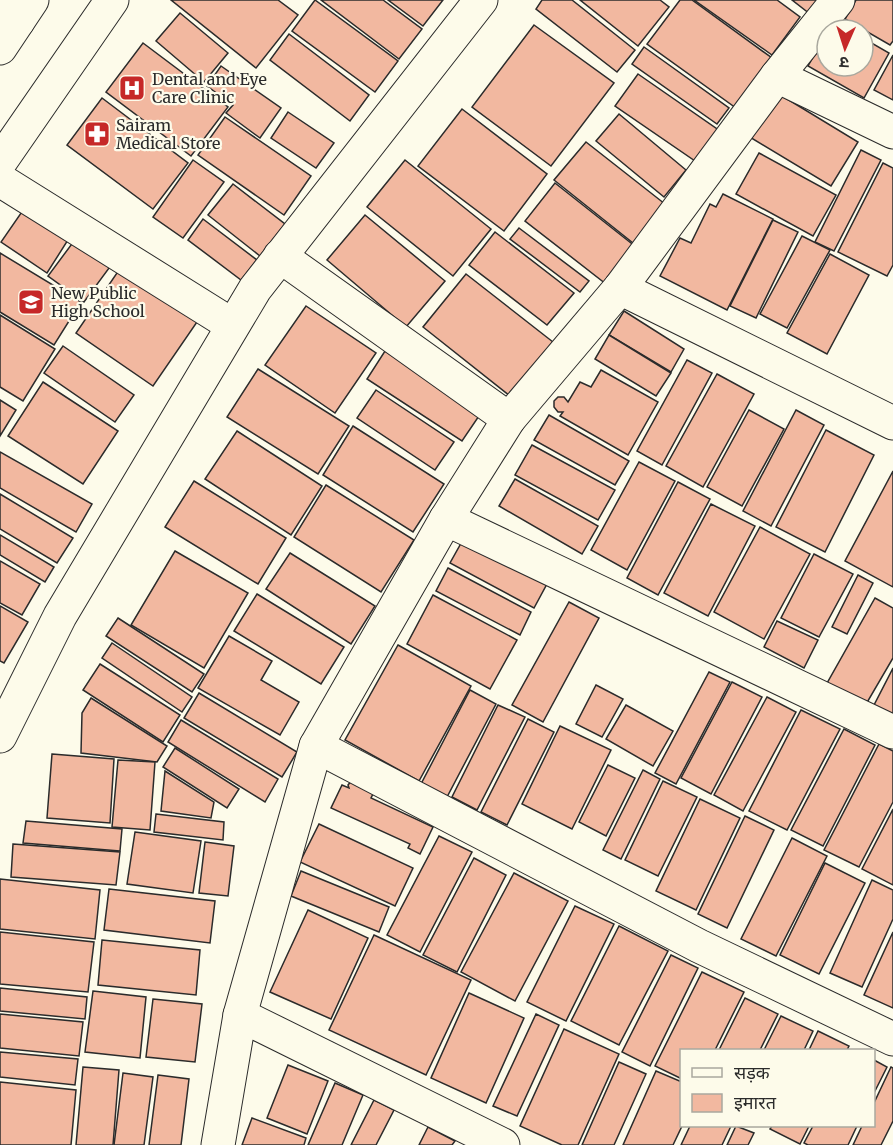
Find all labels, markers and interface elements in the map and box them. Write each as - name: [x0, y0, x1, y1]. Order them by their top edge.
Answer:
- north arrow: [815, 18, 875, 78]
- text: उ: [838, 53, 849, 73]
- place label: Dental and Eye Care Clinic: [152, 69, 267, 107]
- hospital icon: Dental and Eye Care Clinic: [117, 73, 147, 103]
- place label: Sairam Medical Store: [116, 115, 220, 153]
- pharmacy icon: Sairam Medical Store: [82, 119, 112, 149]
- place label: New Public High School: [51, 283, 145, 321]
- school or university icon: New Public High School: [16, 287, 46, 317]
- legend: [680, 1049, 875, 1127]
- text: सड़क: [734, 1061, 771, 1084]
- text: इमारत: [734, 1091, 777, 1114]

